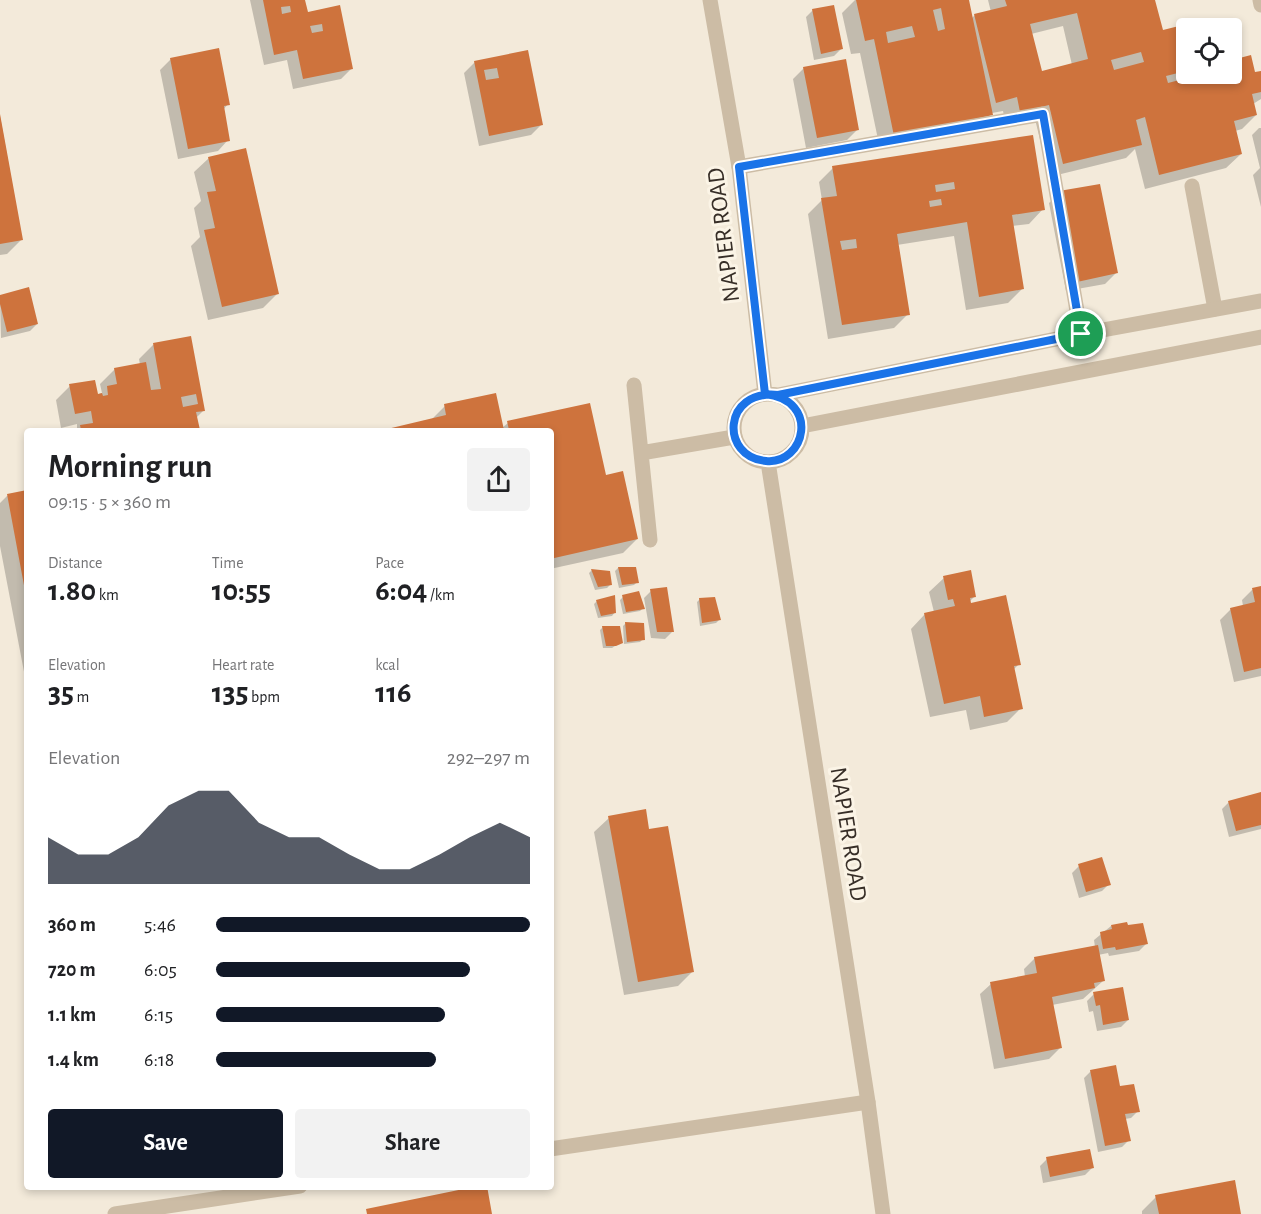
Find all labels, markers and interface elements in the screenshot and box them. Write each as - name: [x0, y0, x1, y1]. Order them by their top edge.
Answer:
- map controls: [1176, 18, 1242, 84]
- button: locate: [1176, 18, 1242, 84]
- street label: NAPIER ROAD: [704, 166, 744, 304]
- pin: [1055, 308, 1106, 359]
- icon: arrive: [1064, 317, 1097, 350]
- button: share: [467, 448, 530, 511]
- text: Morning run: [48, 451, 212, 484]
- text: 09:15 · 5 × 360 m: [48, 492, 171, 512]
- text: Distance: [48, 555, 102, 571]
- text: Time: [212, 555, 244, 571]
- text: Pace: [375, 555, 404, 571]
- text: 1.80: [48, 576, 96, 606]
- text: 10:55: [212, 576, 271, 606]
- text: 6:04: [375, 576, 427, 606]
- text: km: [96, 587, 119, 603]
- text: /km: [427, 587, 455, 603]
- text: Elevation: [48, 657, 106, 673]
- text: Heart rate: [212, 657, 274, 673]
- text: kcal: [375, 657, 400, 673]
- text: 35: [48, 678, 74, 708]
- text: 135: [212, 678, 248, 708]
- text: 116: [375, 678, 411, 708]
- text: m: [74, 689, 89, 705]
- text: bpm: [248, 689, 280, 705]
- text: Elevation: [48, 748, 120, 768]
- text: 292–297 m: [447, 748, 530, 768]
- street label: NAPIER ROAD: [826, 765, 870, 903]
- text: 360 m: [48, 915, 96, 935]
- text: 5:46: [144, 915, 176, 935]
- text: 720 m: [48, 960, 96, 980]
- text: 6:05: [144, 960, 177, 980]
- text: 1.1 km: [48, 1005, 96, 1025]
- text: 6:15: [144, 1005, 173, 1025]
- text: 1.4 km: [48, 1050, 99, 1070]
- text: 6:18: [144, 1050, 174, 1070]
- button: Save: [48, 1109, 283, 1178]
- button: Share: [295, 1109, 530, 1178]

